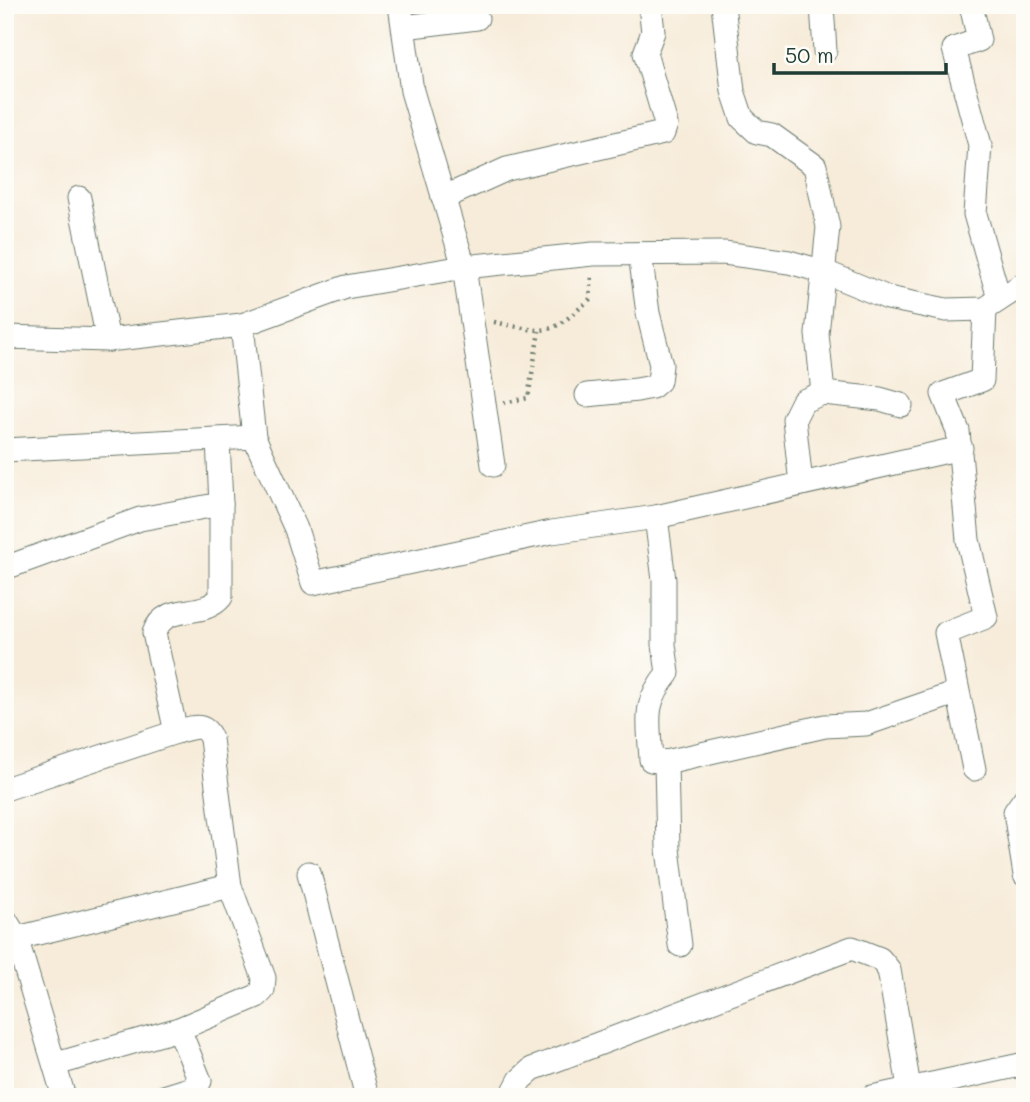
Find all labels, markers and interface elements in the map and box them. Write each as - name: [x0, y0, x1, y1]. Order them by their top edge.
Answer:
- scale bar: [774, 32, 946, 76]
- text: 50 m: [785, 41, 834, 68]

